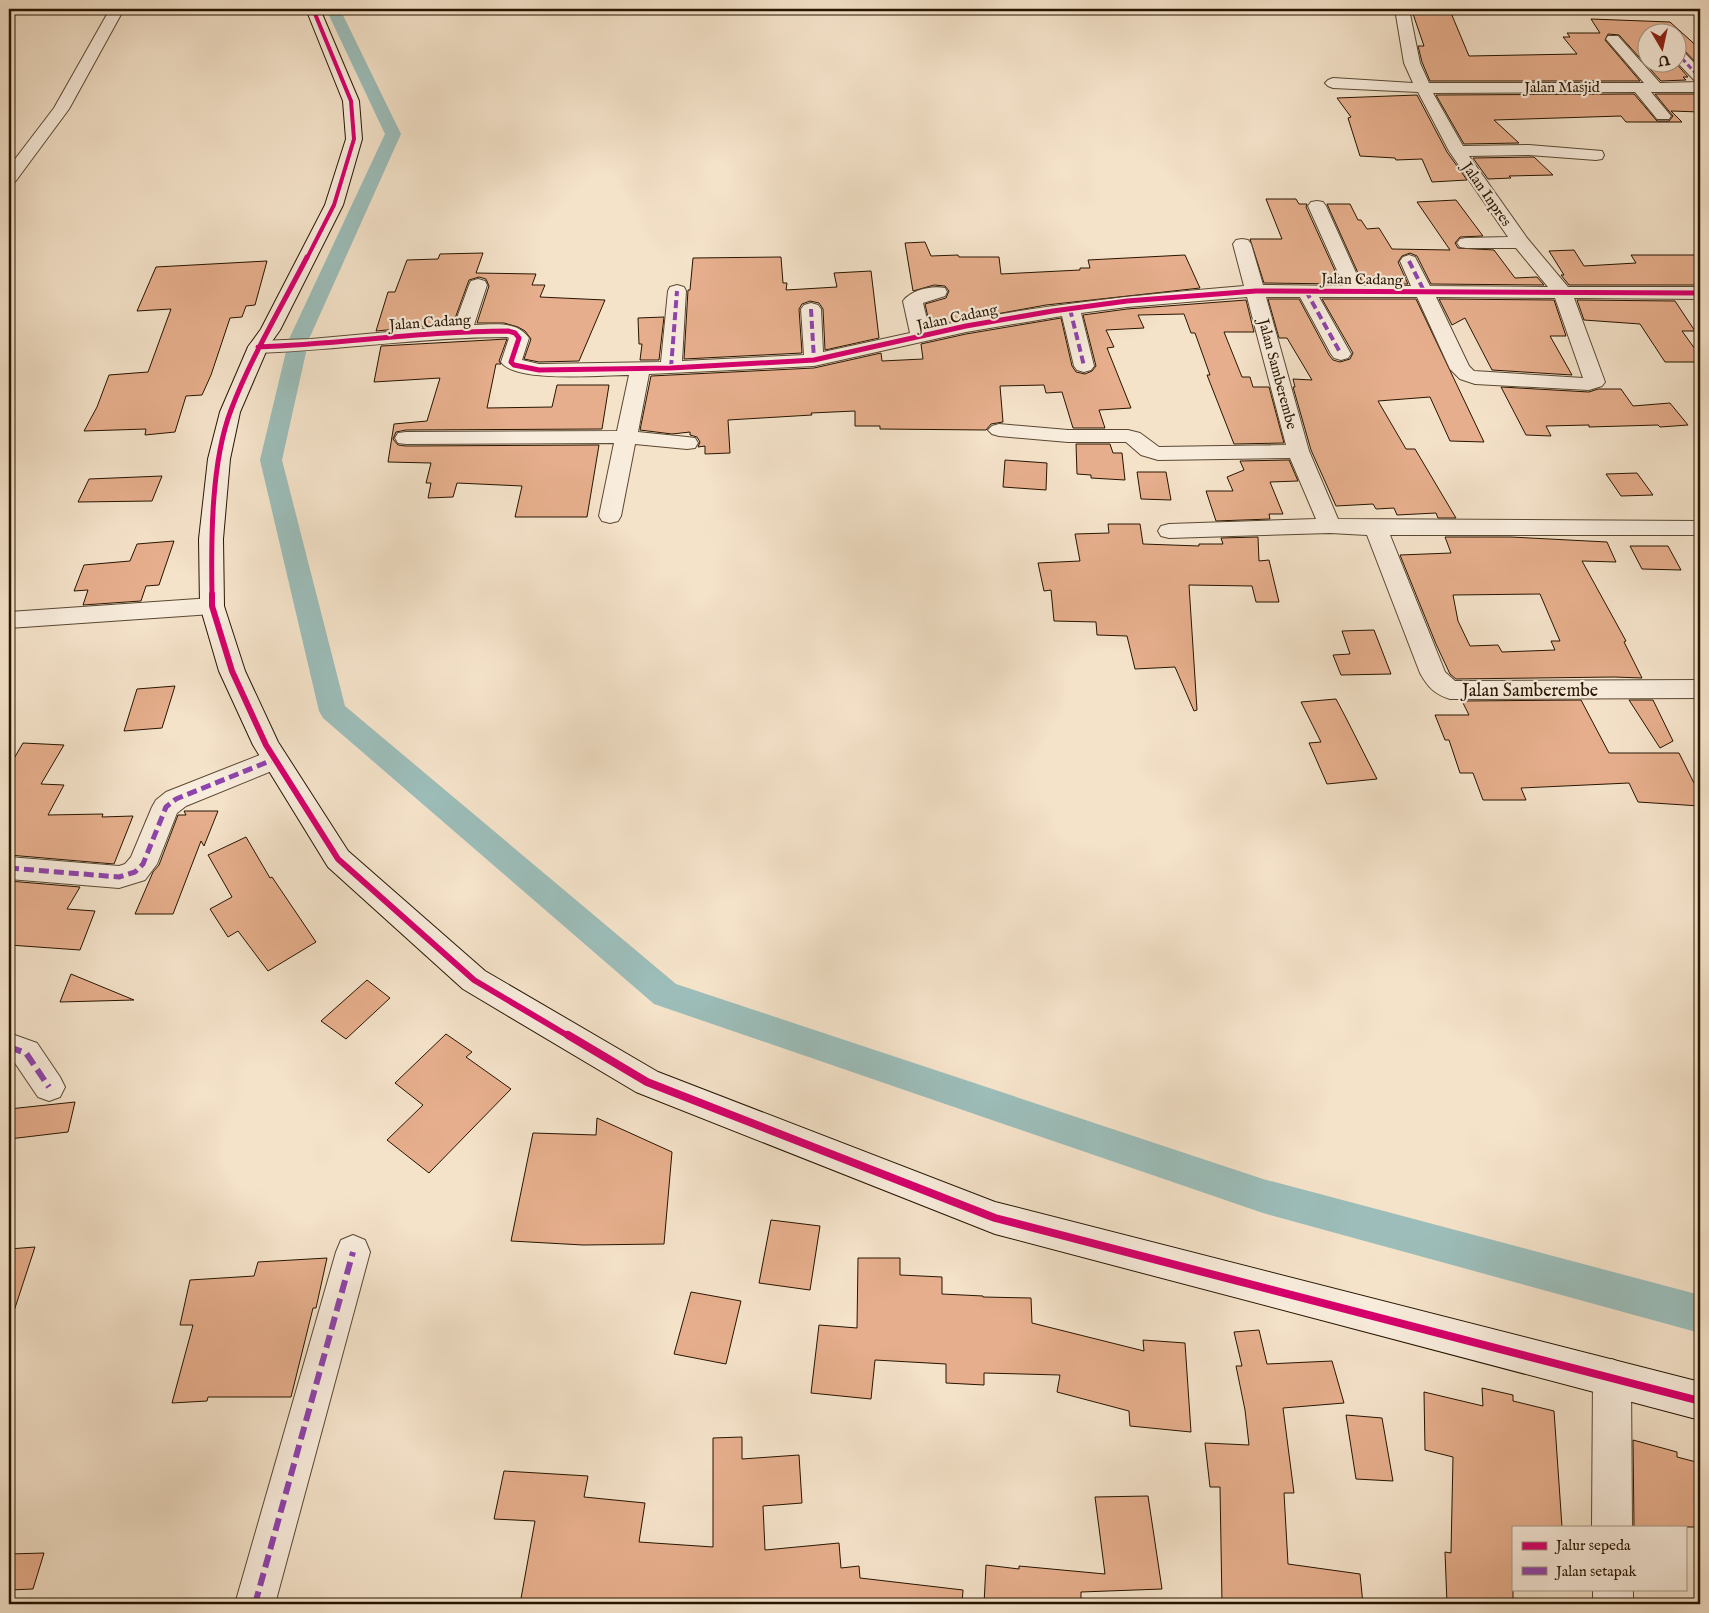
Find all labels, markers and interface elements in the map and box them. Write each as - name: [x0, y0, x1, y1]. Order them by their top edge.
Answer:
- north arrow: [1636, 22, 1686, 72]
- text: U: [1655, 50, 1672, 70]
- street label: Jalan Masjid: [1522, 78, 1601, 97]
- street label: Jalan Inpres: [1456, 157, 1516, 230]
- street label: Jalan Cadang: [1319, 269, 1404, 290]
- street label: Jalan Cadang: [913, 300, 1000, 336]
- street label: Jalan Cadang: [387, 310, 472, 335]
- street label: Jalan Samberembe: [1253, 315, 1301, 432]
- street label: Jalan Samberembe: [1460, 680, 1598, 703]
- legend: [1512, 1526, 1686, 1590]
- text: Jalur sepeda: [1554, 1536, 1631, 1555]
- text: Jalan setapak: [1554, 1562, 1637, 1581]

